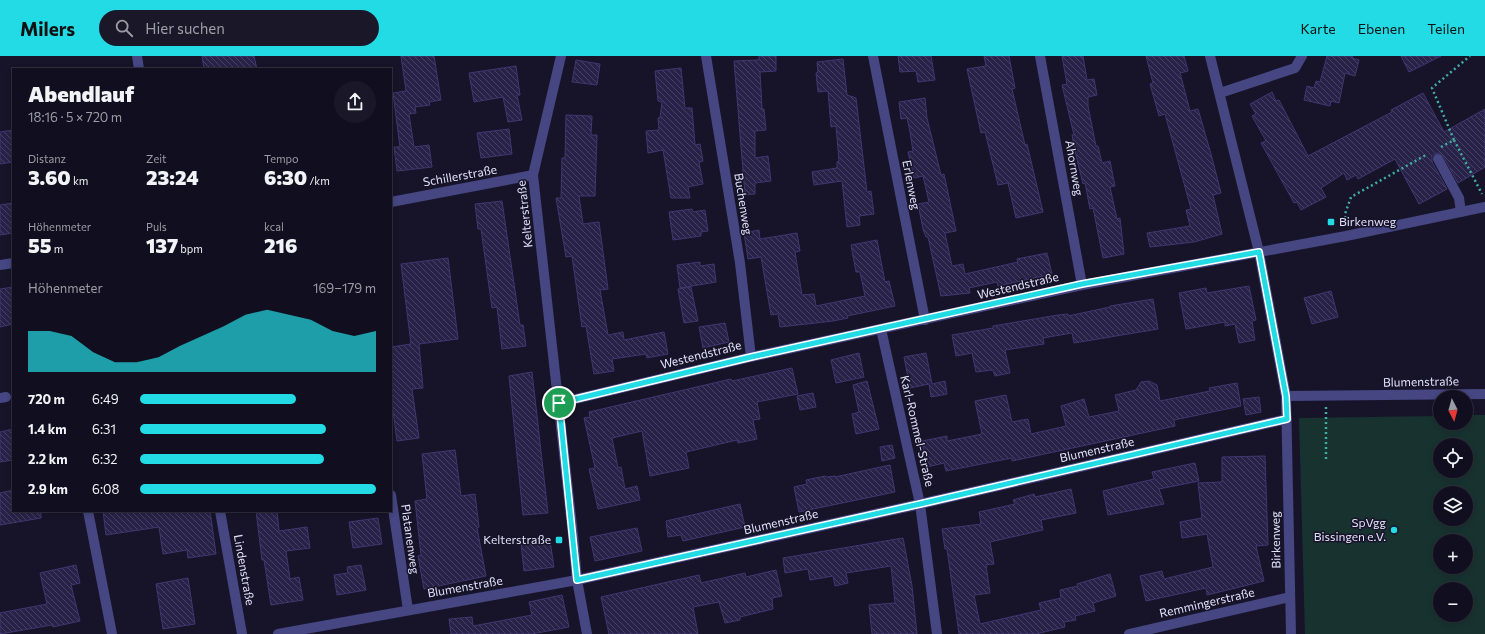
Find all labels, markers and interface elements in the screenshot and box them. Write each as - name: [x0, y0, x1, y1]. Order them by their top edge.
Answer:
- search box: [99, 10, 379, 46]
- text: Milers: [20, 17, 75, 40]
- icon: search: [113, 17, 135, 39]
- text: Hier suchen: [145, 19, 225, 37]
- text: Karte: [1300, 20, 1336, 37]
- text: Ebenen: [1358, 20, 1405, 37]
- text: Teilen: [1427, 20, 1465, 37]
- text: Abendlauf: [28, 80, 134, 107]
- button: share: [334, 81, 376, 123]
- text: 18:16 · 5 × 720 m: [28, 109, 122, 125]
- street label: Ahornweg: [1063, 139, 1087, 197]
- text: Distanz: [28, 152, 66, 165]
- text: Zeit: [146, 152, 167, 165]
- text: Tempo: [264, 152, 299, 165]
- street label: Erlenweg: [900, 159, 924, 211]
- street label: Schillerstraße: [422, 162, 498, 188]
- text: 3.60: [28, 165, 71, 189]
- text: 23:24: [146, 165, 199, 189]
- text: 6:30: [264, 165, 307, 189]
- street label: Buchenweg: [732, 172, 756, 236]
- text: km: [71, 174, 88, 187]
- text: /km: [307, 174, 330, 187]
- street label: Kelterstraße: [514, 180, 535, 248]
- place label: Birkenweg: [1339, 214, 1397, 228]
- marker: Birkenweg: [1326, 217, 1336, 227]
- text: Höhenmeter: [28, 220, 91, 233]
- text: Puls: [146, 220, 167, 233]
- text: kcal: [264, 220, 284, 233]
- text: 55: [28, 233, 52, 257]
- text: 137: [146, 233, 178, 257]
- text: 216: [264, 233, 297, 257]
- text: m: [52, 242, 63, 255]
- text: bpm: [178, 242, 203, 255]
- street label: Westendstraße: [976, 269, 1060, 301]
- text: Höhenmeter: [28, 280, 103, 296]
- text: 169–179 m: [313, 280, 376, 296]
- street label: Westendstraße: [659, 337, 743, 371]
- street label: Blumenstraße: [1383, 373, 1459, 389]
- street label: Karl-Rommel-Straße: [898, 374, 938, 488]
- pin: [542, 386, 576, 420]
- north arrow: [1433, 390, 1473, 430]
- map controls: [1433, 390, 1473, 622]
- text: 720 m: [28, 391, 65, 407]
- text: 6:49: [92, 391, 119, 407]
- icon: arrive: [548, 392, 570, 414]
- text: 1.4 km: [28, 421, 67, 437]
- text: 6:31: [92, 421, 116, 437]
- street label: Blumenstraße: [1058, 434, 1135, 464]
- button: locate: [1433, 438, 1473, 478]
- text: 2.2 km: [28, 451, 68, 467]
- text: 6:32: [92, 451, 118, 467]
- text: 2.9 km: [28, 481, 68, 497]
- text: 6:08: [92, 481, 119, 497]
- button: layers: [1433, 486, 1473, 526]
- street label: Platanenweg: [399, 503, 423, 575]
- street label: Blumenstraße: [742, 506, 819, 536]
- street label: Birkenweg: [1267, 511, 1282, 569]
- place label: SpVgg Bissingen e.V.: [1314, 515, 1386, 543]
- marker: SpVgg Bissingen e.V.: [1389, 525, 1399, 535]
- place label: Kelterstraße: [483, 532, 551, 546]
- street label: Lindenstraße: [232, 533, 258, 606]
- button: +: [1433, 534, 1473, 574]
- marker: Kelterstraße: [554, 535, 564, 545]
- street label: Blumenstraße: [426, 573, 504, 600]
- button: −: [1433, 582, 1473, 622]
- street label: Remmingerstraße: [1158, 584, 1256, 620]

